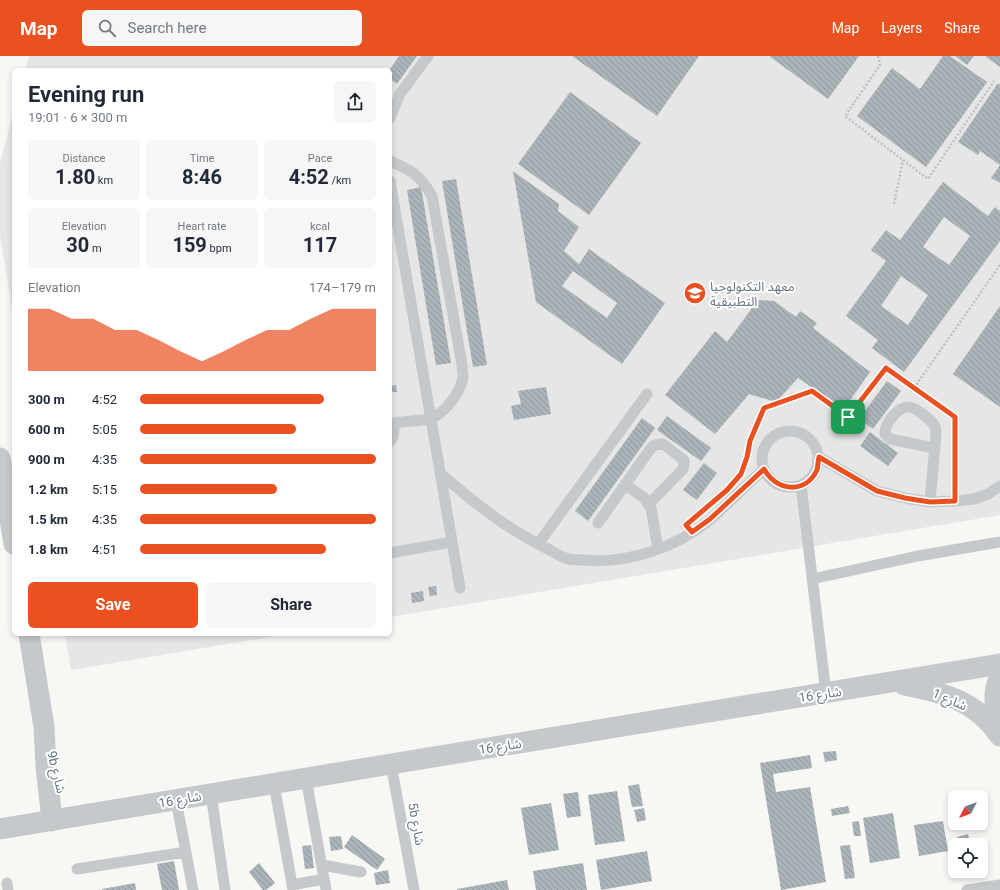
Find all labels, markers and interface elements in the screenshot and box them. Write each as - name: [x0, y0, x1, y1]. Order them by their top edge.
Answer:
- search box: [82, 10, 362, 46]
- text: Map: [20, 17, 58, 40]
- icon: search: [96, 17, 118, 39]
- text: Search here: [128, 19, 206, 37]
- text: Map: [832, 20, 859, 36]
- text: Layers: [881, 20, 922, 36]
- text: Share: [944, 20, 980, 36]
- button: share: [334, 81, 376, 123]
- text: Evening run: [28, 82, 144, 107]
- text: 19:01 · 6 × 300 m: [28, 110, 127, 125]
- text: Distance: [63, 152, 105, 165]
- text: Time: [190, 152, 214, 165]
- text: Pace: [308, 152, 332, 165]
- text: 1.80: [55, 165, 95, 189]
- text: 8:46: [182, 165, 222, 189]
- text: 4:52: [289, 165, 329, 189]
- text: km: [95, 174, 113, 187]
- text: /km: [329, 174, 351, 187]
- text: Elevation: [62, 220, 106, 233]
- text: Heart rate: [178, 220, 226, 233]
- text: kcal: [310, 220, 330, 233]
- text: 30: [66, 233, 89, 257]
- text: 159: [172, 233, 207, 257]
- text: 117: [303, 233, 337, 257]
- text: m: [89, 242, 102, 255]
- text: bpm: [207, 242, 232, 255]
- place label: معهد التكنولوجيا التطبيقية: [710, 279, 795, 309]
- text: Elevation: [28, 280, 81, 295]
- text: 174–179 m: [309, 280, 376, 295]
- school or university icon: معهد التكنولوجيا التطبيقية: [682, 280, 708, 306]
- text: 300 m: [28, 392, 65, 407]
- text: 4:52: [92, 392, 117, 407]
- pin: [831, 400, 865, 434]
- icon: arrive: [837, 406, 859, 428]
- text: 600 m: [28, 422, 65, 437]
- text: 5:05: [92, 422, 117, 437]
- text: 900 m: [28, 452, 65, 467]
- text: 4:35: [92, 452, 117, 467]
- text: 1.2 km: [28, 482, 68, 497]
- text: 5:15: [92, 482, 117, 497]
- text: 1.5 km: [28, 512, 68, 527]
- text: 4:35: [92, 512, 117, 527]
- text: 1.8 km: [28, 542, 68, 557]
- text: 4:51: [92, 542, 117, 557]
- button: Save: [28, 582, 198, 628]
- button: Share: [206, 582, 376, 628]
- street label: شارع 16: [798, 684, 843, 708]
- street label: شارع 1: [929, 686, 969, 716]
- street label: شارع 16: [478, 736, 523, 760]
- street label: 9b شارع: [41, 749, 69, 796]
- street label: شارع 16: [158, 788, 203, 814]
- north arrow: [948, 790, 988, 830]
- map controls: [948, 790, 988, 878]
- street label: 5b شارع: [402, 802, 428, 847]
- button: locate: [948, 838, 988, 878]

